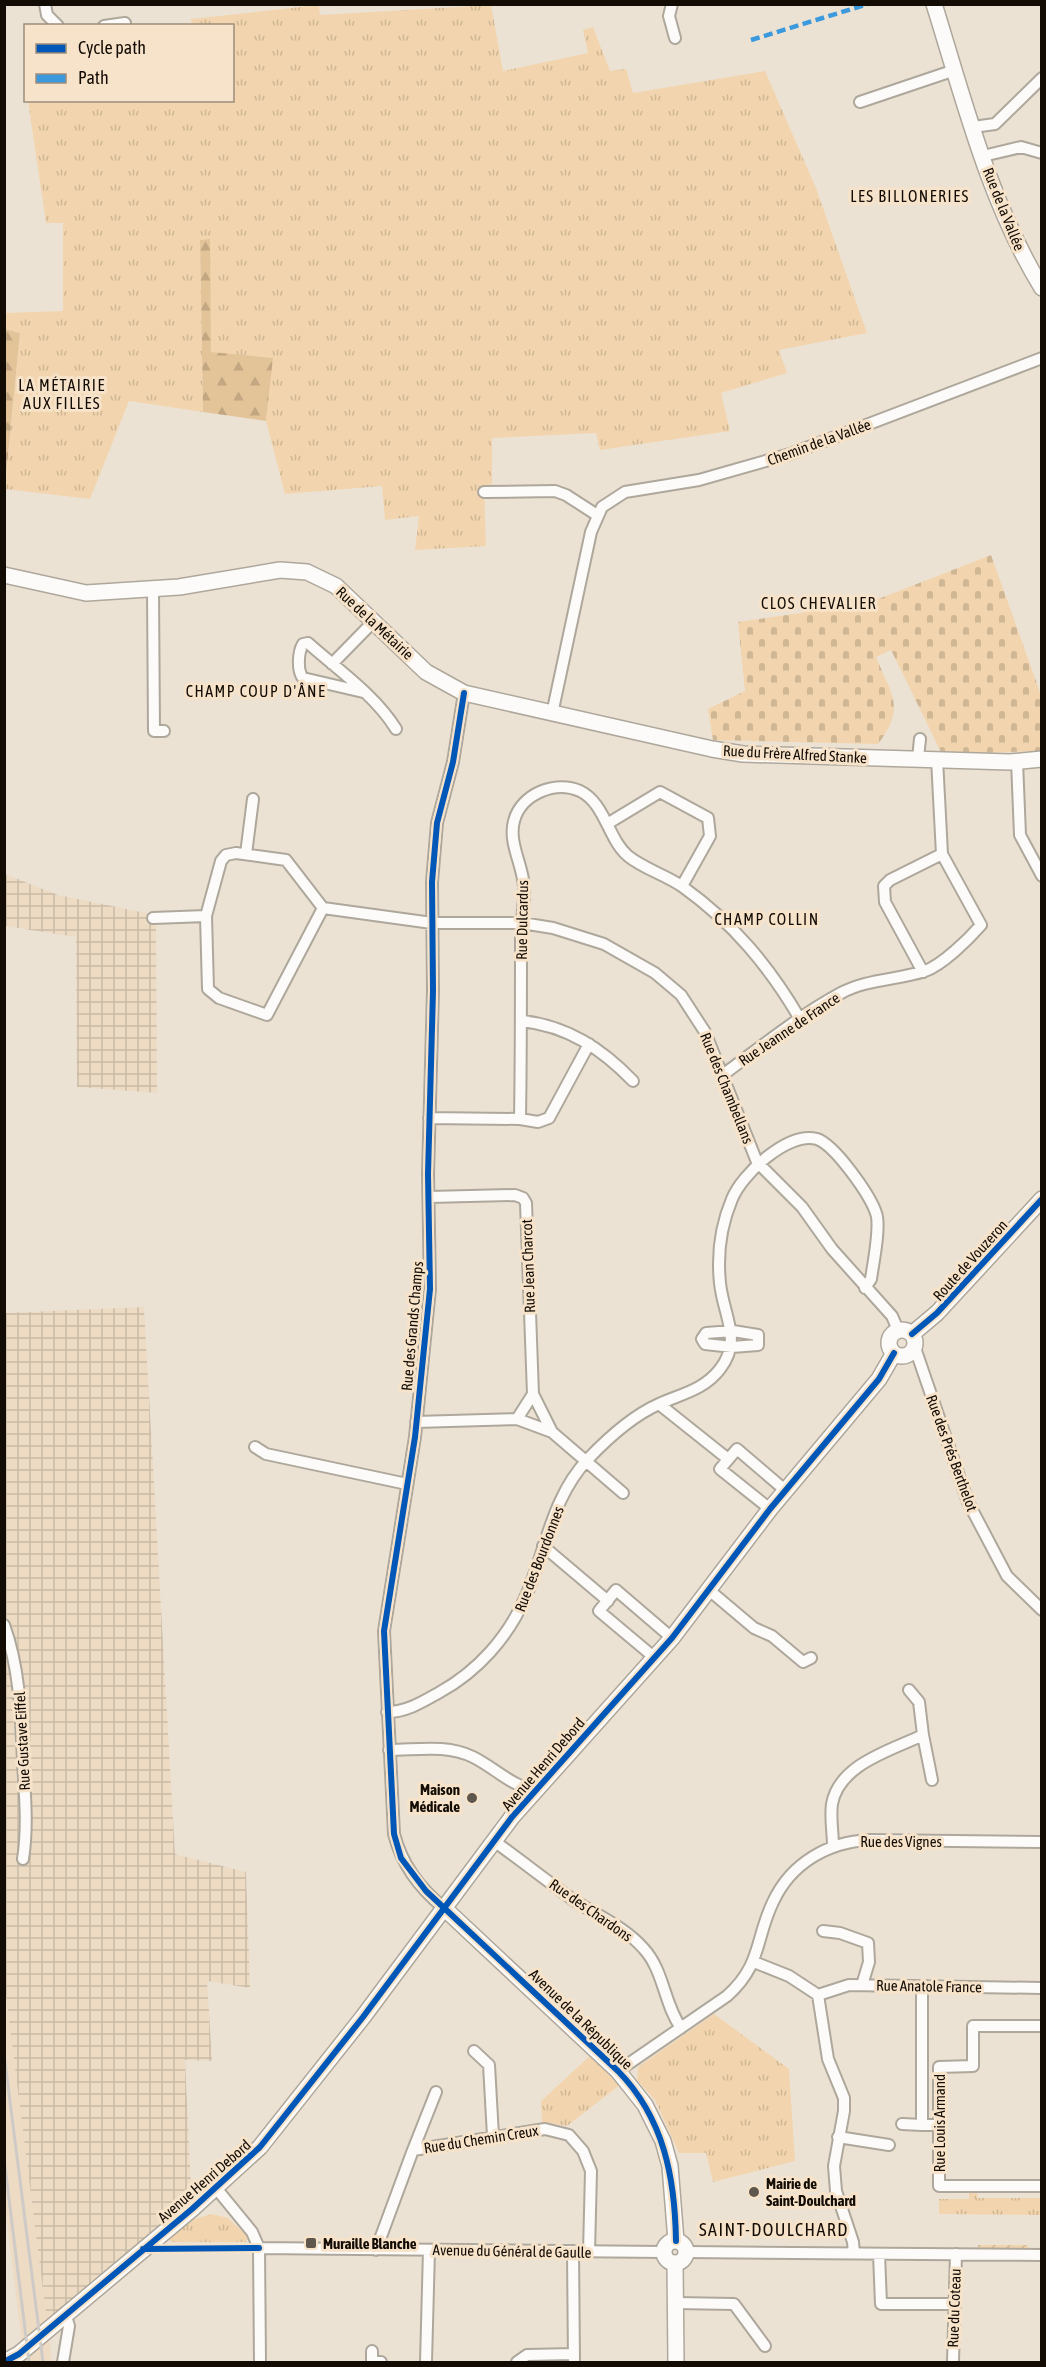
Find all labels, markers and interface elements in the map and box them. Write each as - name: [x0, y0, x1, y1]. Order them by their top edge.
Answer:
- legend: [24, 24, 234, 102]
- text: Cycle path: [78, 37, 146, 58]
- text: Path: [78, 67, 109, 88]
- street label: Rue de la Vallée: [980, 165, 1028, 253]
- district label: LES BILLONERIES: [850, 187, 970, 205]
- district label: LA MÉTAIRIE AUX FILLES: [18, 376, 106, 412]
- street label: Chemin de la Vallée: [765, 415, 873, 469]
- street label: Rue de la Métairie: [333, 583, 417, 663]
- district label: CLOS CHEVALIER: [761, 594, 877, 612]
- district label: CHAMP COUP D'ÂNE: [186, 682, 326, 700]
- street label: Rue du Frère Alfred Stanke: [723, 742, 868, 766]
- street label: Rue Dulcardus: [513, 880, 531, 960]
- district label: CHAMP COLLIN: [714, 910, 820, 928]
- street label: Rue Jeanne de France: [735, 989, 843, 1069]
- street label: Rue des Chambellans: [697, 1030, 757, 1146]
- street label: Route de Vouzeron: [929, 1216, 1011, 1304]
- street label: Rue Jean Charcot: [518, 1219, 538, 1313]
- street label: Rue des Grands Champs: [398, 1261, 426, 1391]
- street label: Rue des Prés Berthelot: [923, 1392, 981, 1514]
- street label: Rue des Bourdonnes: [511, 1504, 567, 1614]
- street label: Rue Gustave Eiffel: [11, 1691, 33, 1791]
- street label: Avenue Henri Debord: [498, 1714, 588, 1814]
- place label: Maison Médicale: [409, 1781, 460, 1815]
- marker: Maison Médicale: [465, 1791, 479, 1805]
- street label: Rue des Vignes: [860, 1833, 942, 1850]
- street label: Rue des Chardons: [546, 1875, 636, 1945]
- street label: Avenue de la République: [526, 1965, 636, 2073]
- street label: Rue Anatole France: [876, 1977, 982, 1995]
- street label: Rue Louis Armand: [931, 2074, 948, 2172]
- street label: Rue du Chemin Creux: [423, 2122, 539, 2156]
- street label: Avenue Henri Debord: [154, 2136, 254, 2226]
- place label: Mairie de Saint-Doulchard: [766, 2175, 856, 2209]
- marker: Mairie de Saint-Doulchard: [747, 2185, 761, 2199]
- district label: SAINT-DOULCHARD: [699, 2219, 849, 2240]
- place label: Muraille Blanche: [323, 2235, 417, 2252]
- marker: Muraille Blanche: [304, 2236, 318, 2250]
- street label: Avenue du Général de Gaulle: [433, 2241, 592, 2261]
- street label: Rue du Coteau: [944, 2268, 964, 2348]

